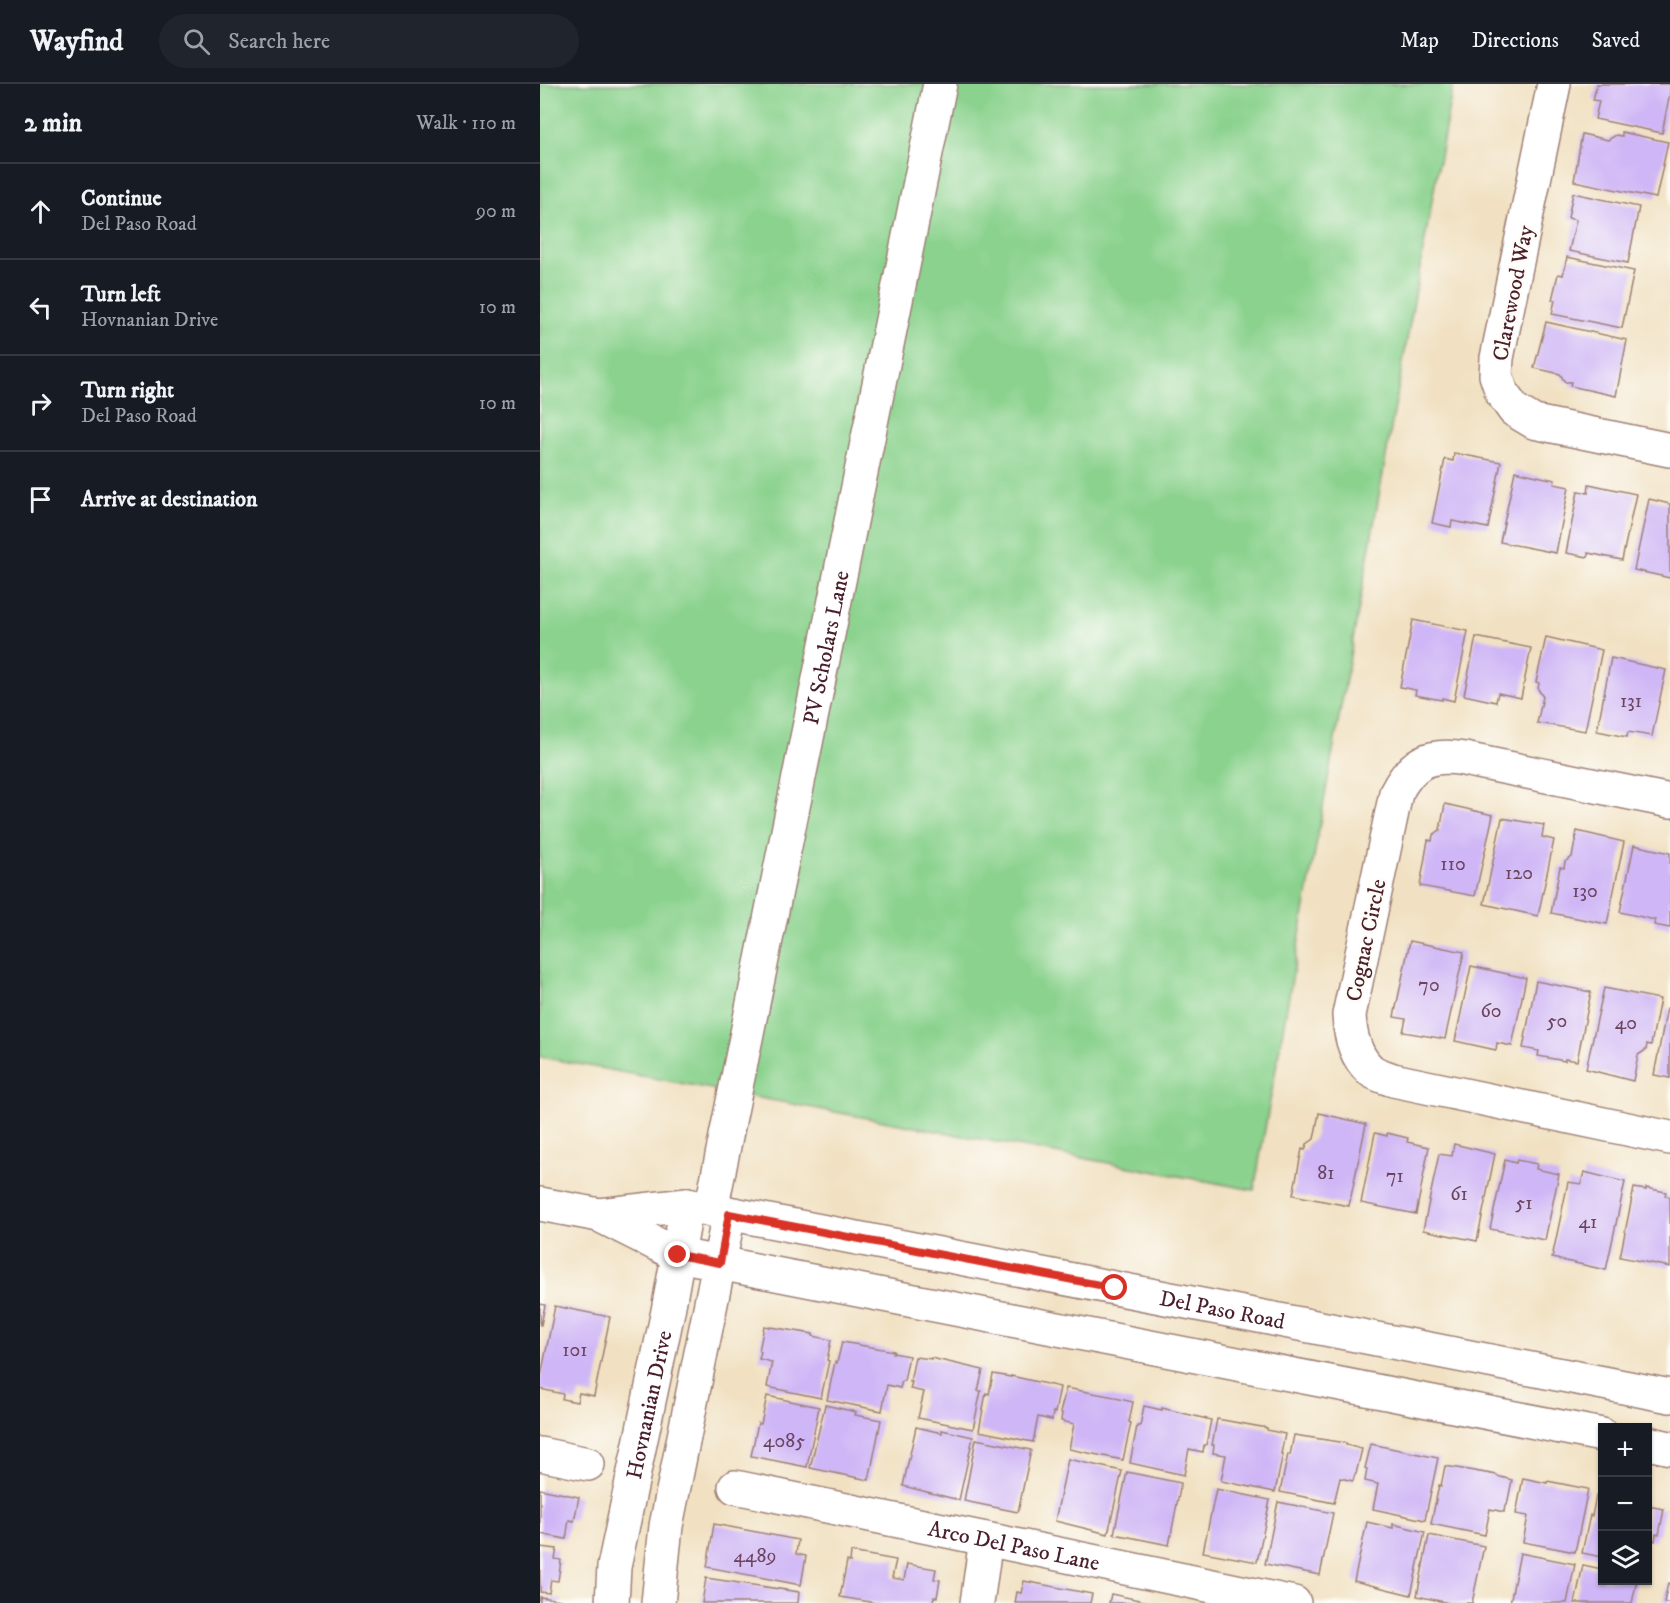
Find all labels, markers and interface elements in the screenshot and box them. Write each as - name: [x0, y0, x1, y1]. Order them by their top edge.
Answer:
- search box: [159, 14, 579, 68]
- text: Wayfind: [30, 24, 123, 59]
- icon: search: [180, 25, 213, 58]
- text: Search here: [228, 28, 330, 55]
- text: Map: [1400, 28, 1439, 54]
- text: Directions: [1472, 28, 1559, 54]
- text: Saved: [1592, 28, 1640, 54]
- text: 2 min: [24, 107, 82, 140]
- text: Walk · 110 m: [416, 111, 516, 136]
- text: Continue: [81, 185, 162, 212]
- icon: ahead: [24, 195, 57, 228]
- text: 90 m: [476, 199, 516, 224]
- text: Del Paso Road: [81, 212, 197, 237]
- street label: Clarewood Way: [1487, 223, 1540, 363]
- text: Turn left: [81, 281, 161, 308]
- icon: left: [24, 291, 57, 324]
- text: 10 m: [479, 295, 516, 320]
- text: Hovnanian Drive: [81, 308, 218, 333]
- text: Turn right: [81, 377, 174, 404]
- icon: right: [24, 387, 57, 420]
- text: 10 m: [479, 391, 516, 416]
- text: Del Paso Road: [81, 404, 197, 429]
- icon: arrive: [24, 483, 57, 516]
- text: Arrive at destination: [81, 486, 258, 513]
- street label: PV Scholars Lane: [798, 568, 856, 727]
- house number: 131: [1620, 689, 1642, 714]
- house number: 110: [1440, 852, 1466, 877]
- house number: 120: [1505, 861, 1533, 886]
- street label: Cognac Circle: [1340, 877, 1393, 1004]
- house number: 130: [1572, 879, 1598, 904]
- house number: 70: [1418, 973, 1440, 998]
- house number: 60: [1480, 999, 1502, 1024]
- house number: 50: [1547, 1009, 1567, 1034]
- house number: 40: [1615, 1011, 1637, 1036]
- house number: 81: [1317, 1161, 1335, 1186]
- house number: 71: [1386, 1164, 1404, 1189]
- house number: 61: [1450, 1182, 1468, 1207]
- house number: 51: [1515, 1191, 1533, 1216]
- house number: 41: [1579, 1210, 1597, 1235]
- route end: [664, 1241, 690, 1267]
- route start: [1101, 1274, 1127, 1300]
- street label: Del Paso Road: [1157, 1285, 1287, 1336]
- street label: Hovnanian Drive: [621, 1328, 679, 1482]
- house number: 101: [562, 1338, 588, 1363]
- map controls: [1598, 1423, 1652, 1585]
- button: +: [1598, 1423, 1652, 1477]
- house number: 4085: [763, 1429, 805, 1454]
- button: −: [1598, 1477, 1652, 1531]
- street label: Arco Del Paso Lane: [926, 1515, 1102, 1577]
- button: layers: [1598, 1531, 1652, 1585]
- house number: 4489: [733, 1544, 777, 1569]

